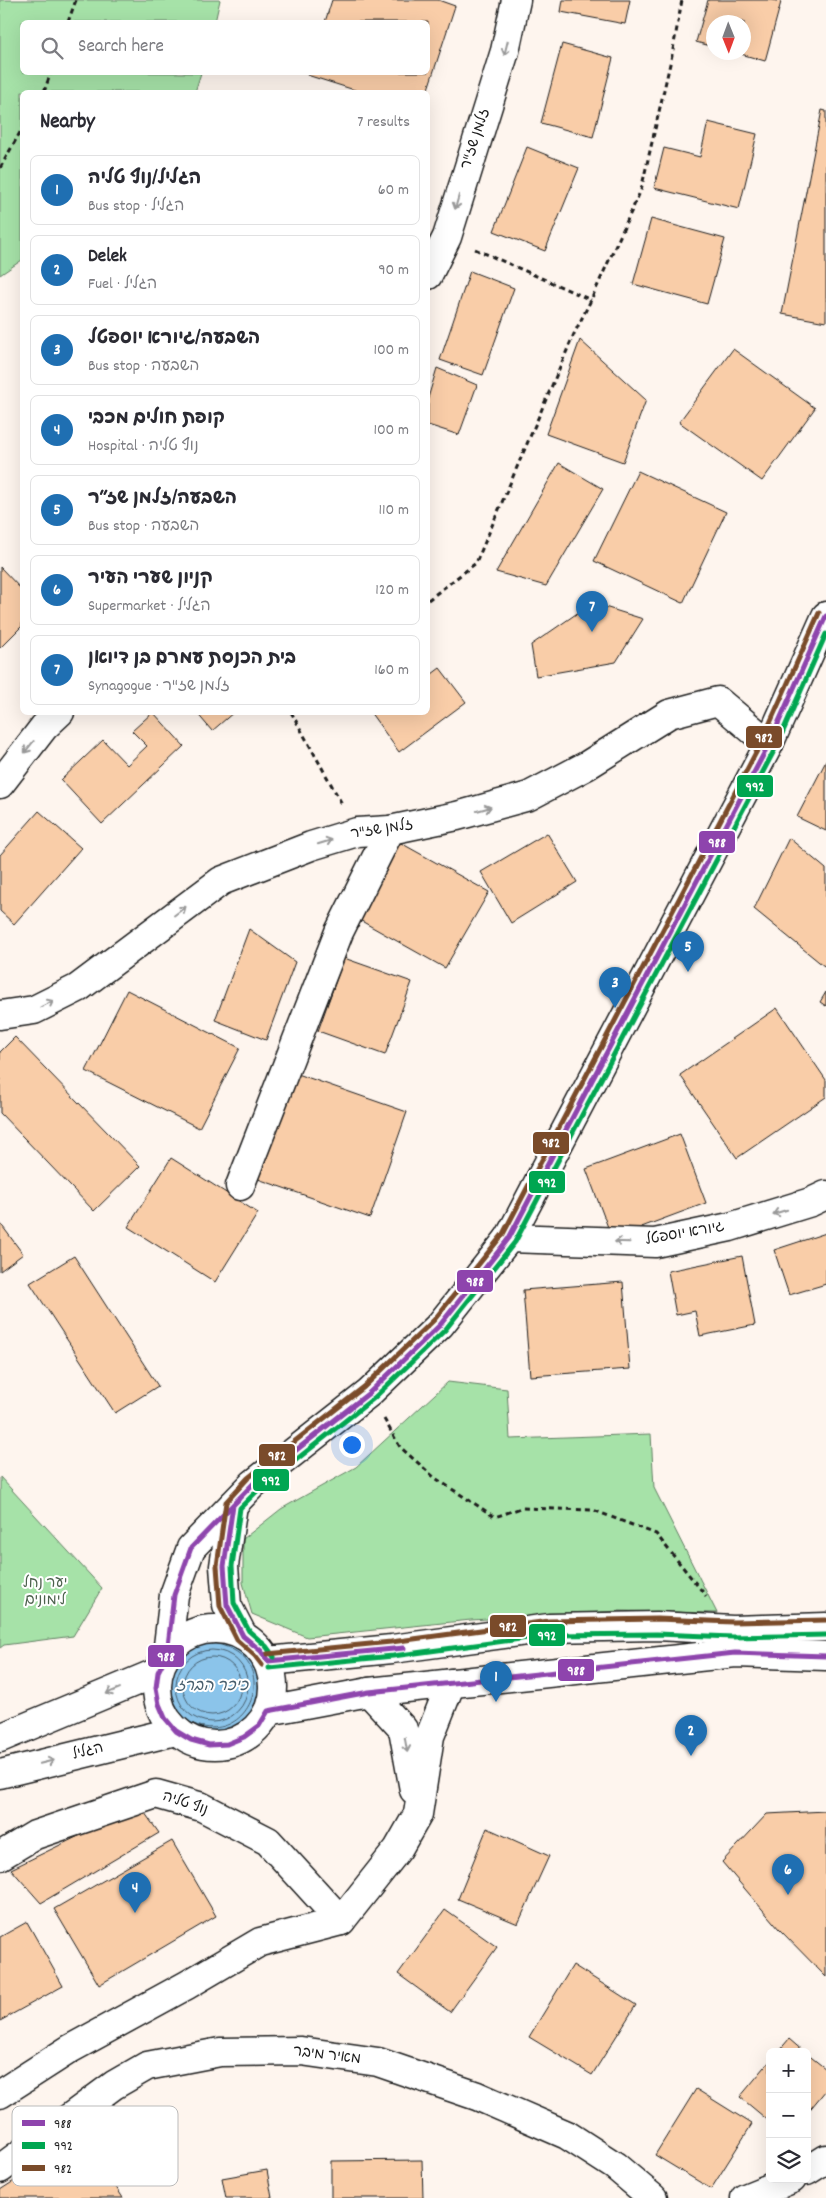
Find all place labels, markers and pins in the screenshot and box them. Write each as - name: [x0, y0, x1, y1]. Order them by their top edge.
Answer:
- pin: 7: [576, 591, 608, 632]
- pin: 5: [672, 931, 704, 972]
- pin: 3: [599, 967, 631, 1008]
- pin: 1: [480, 1661, 512, 1702]
- pin: 2: [675, 1715, 707, 1756]
- pin: 6: [772, 1854, 804, 1895]
- pin: 4: [119, 1872, 151, 1913]

